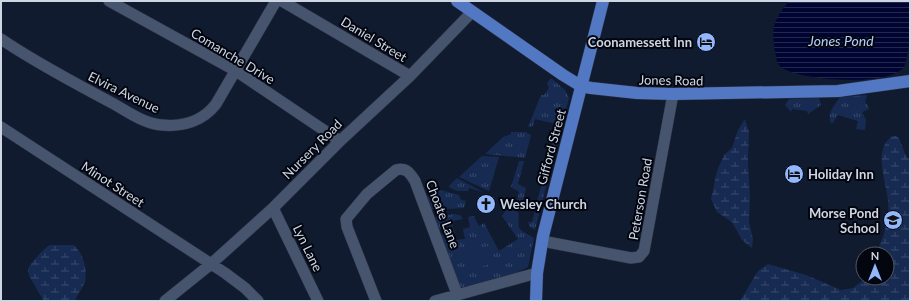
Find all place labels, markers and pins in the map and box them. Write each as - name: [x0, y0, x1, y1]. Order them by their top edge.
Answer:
- hotel icon: Coonamessett Inn: [695, 31, 717, 53]
- place label: Coonamessett Inn: [588, 34, 692, 50]
- hotel icon: Holiday Inn: [783, 163, 805, 185]
- place label: Holiday Inn: [808, 166, 874, 182]
- church icon: Wesley Church: [475, 193, 497, 215]
- place label: Wesley Church: [500, 196, 587, 212]
- place label: Morse Pond School: [809, 205, 879, 236]
- school or university icon: Morse Pond School: [882, 209, 904, 231]

